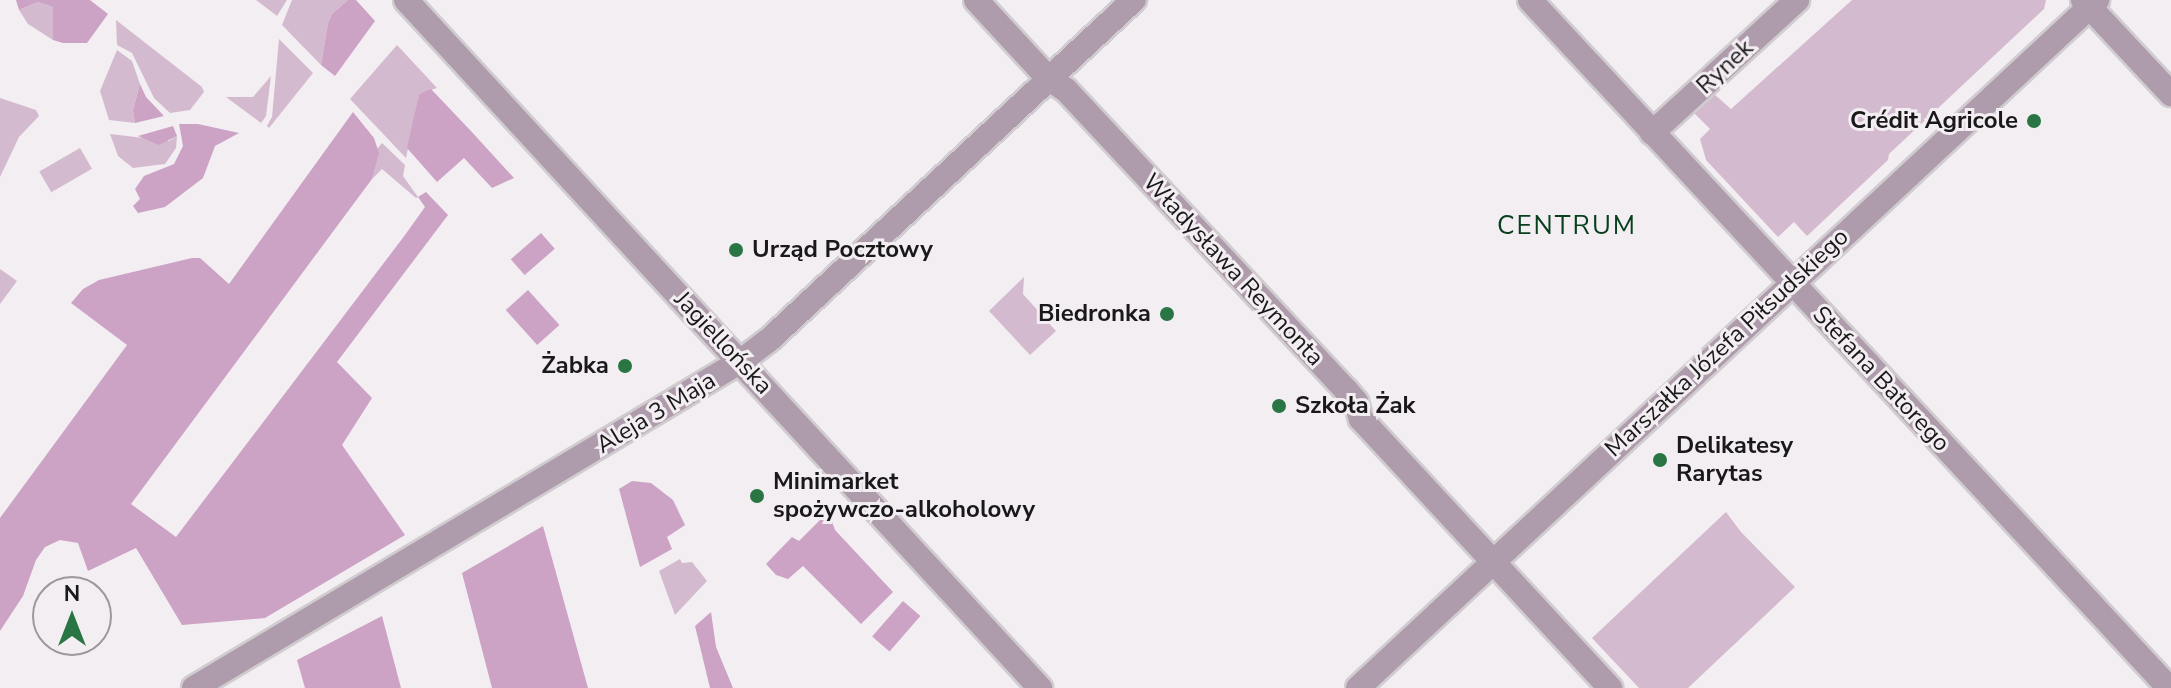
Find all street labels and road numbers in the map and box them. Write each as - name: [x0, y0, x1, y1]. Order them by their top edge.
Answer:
- street label: Rynek: [1691, 34, 1759, 100]
- street label: Władysława Reymonta: [1137, 168, 1329, 372]
- street label: Marszałka Józefa Piłsudskiego: [1599, 223, 1855, 463]
- street label: Jagiellońska: [668, 286, 778, 400]
- street label: Stefana Batorego: [1806, 300, 1956, 458]
- street label: Aleja 3 Maja: [591, 366, 721, 460]

